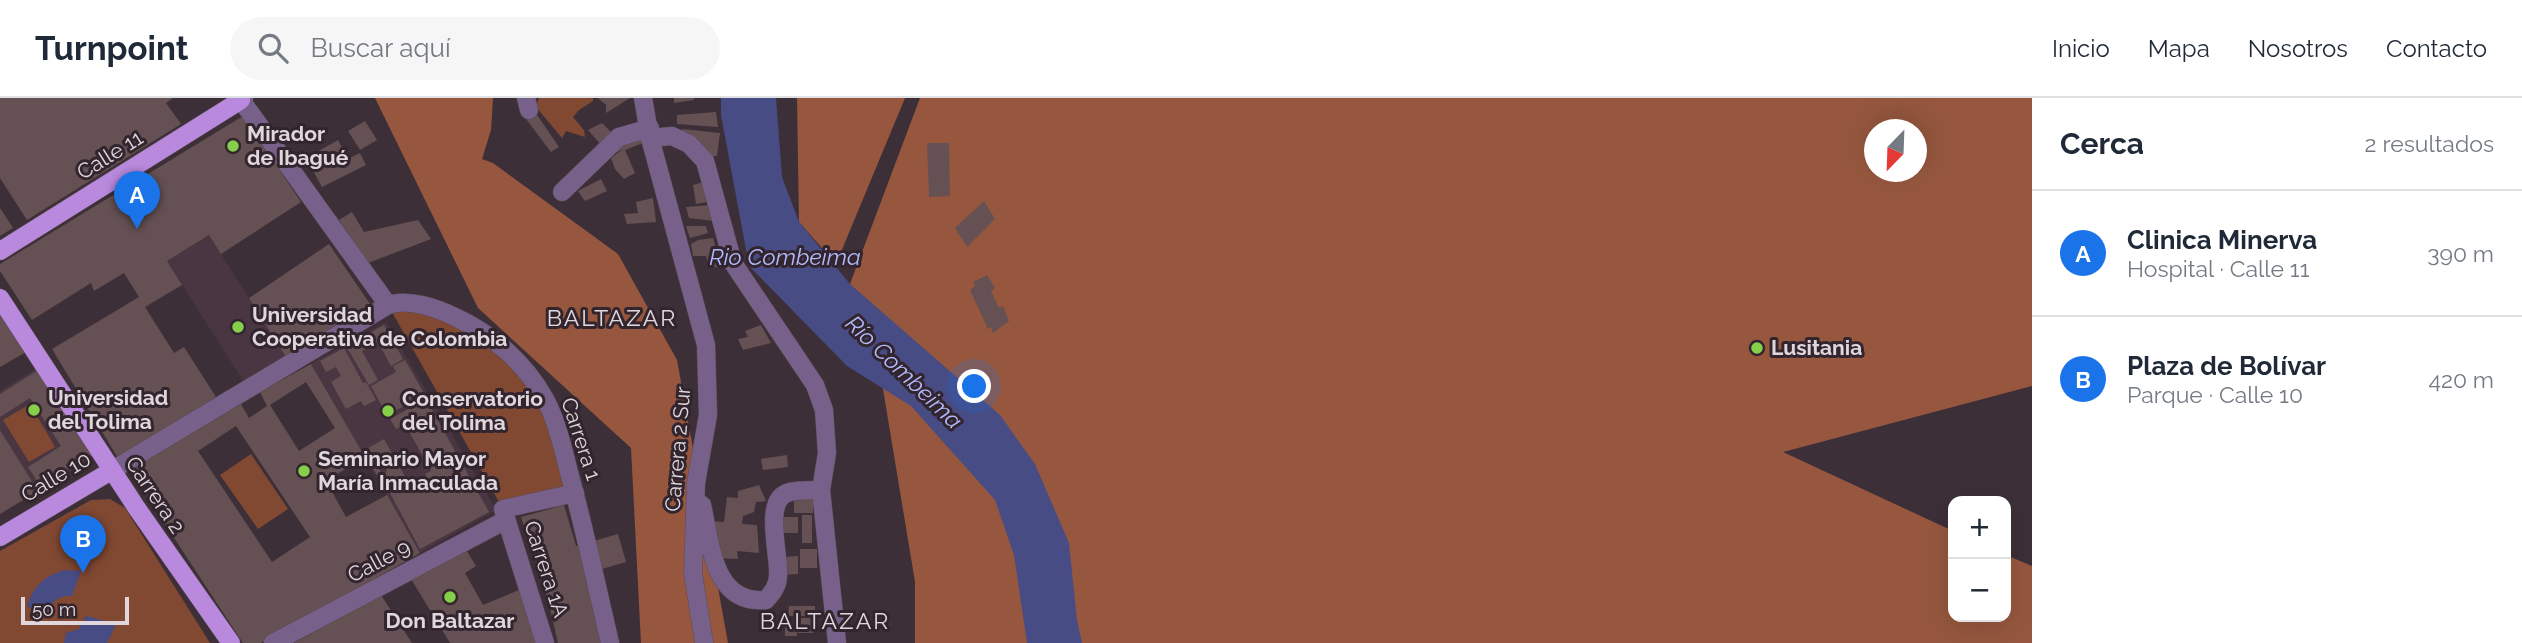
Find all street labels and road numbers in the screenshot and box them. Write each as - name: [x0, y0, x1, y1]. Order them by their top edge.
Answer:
- street label: Calle 11: [72, 125, 147, 185]
- street label: Carrera 2 Sur: [660, 385, 695, 513]
- street label: Carrera 1: [556, 394, 607, 483]
- street label: Calle 10: [16, 446, 95, 507]
- street label: Carrera 2: [121, 451, 190, 538]
- street label: Carrera 1A: [519, 517, 574, 620]
- street label: Calle 9: [343, 534, 414, 587]

